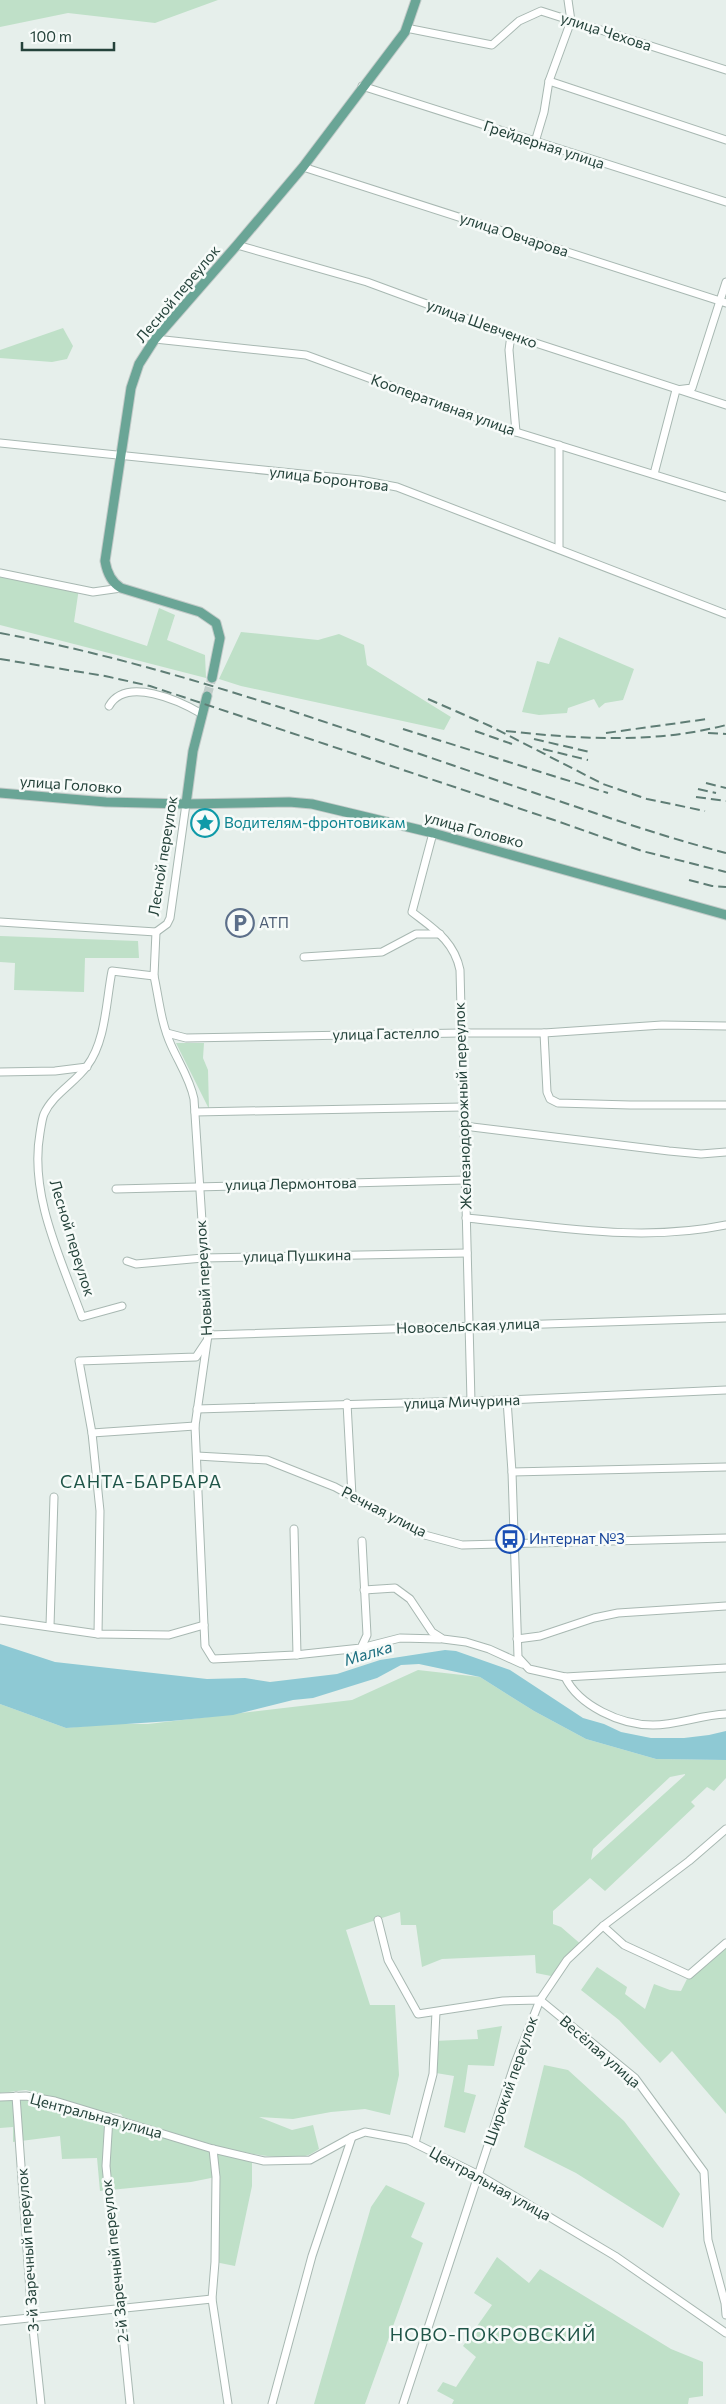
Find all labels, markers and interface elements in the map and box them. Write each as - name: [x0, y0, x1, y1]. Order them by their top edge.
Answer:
- street label: улица Чехова: [559, 8, 654, 54]
- scale bar: [22, 20, 115, 52]
- text: 100 m: [30, 27, 72, 45]
- street label: Грейдерная улица: [482, 116, 607, 172]
- street label: улица Овчарова: [458, 208, 571, 260]
- street label: Лесной переулок: [131, 241, 223, 346]
- street label: улица Шевченко: [425, 295, 540, 351]
- street label: Кооперативная улица: [369, 370, 518, 439]
- street label: улица Боронтова: [268, 462, 390, 494]
- street label: улица Головко: [19, 771, 123, 797]
- street label: Лесной переулок: [144, 794, 180, 917]
- street label: улица Головко: [423, 807, 526, 851]
- place icon: Водителям-фронтовикам: [190, 808, 220, 838]
- place label: Водителям-фронтовикам: [224, 813, 405, 831]
- parking icon: АТП: [225, 908, 255, 938]
- place label: АТП: [259, 913, 289, 931]
- street label: Железнодорожный переулок: [449, 1002, 475, 1210]
- street label: улица Гастелло: [332, 1023, 440, 1043]
- street label: улица Лермонтова: [225, 1173, 357, 1193]
- street label: Лесной переулок: [47, 1177, 99, 1298]
- street label: Новый переулок: [191, 1219, 215, 1337]
- street label: улица Пушкина: [243, 1245, 351, 1265]
- street label: Новосельская улица: [396, 1313, 540, 1337]
- street label: улица Мичурина: [404, 1390, 520, 1412]
- district label: САНТА-БАРБАРА: [60, 1470, 222, 1492]
- street label: Речная улица: [339, 1482, 430, 1540]
- bus stop icon: Интернат №3: [495, 1524, 525, 1554]
- place label: Интернат №3: [529, 1529, 625, 1547]
- water label: Малка: [341, 1636, 394, 1669]
- street label: Весёлая улица: [557, 2011, 645, 2091]
- street label: Широкий переулок: [479, 2013, 541, 2148]
- street label: Центральная улица: [28, 2089, 164, 2141]
- street label: Центральная улица: [427, 2142, 554, 2224]
- street label: 3-й Заречный переулок: [12, 2168, 42, 2333]
- street label: 2-й Заречный переулок: [96, 2179, 132, 2344]
- district label: НОВО-ПОКРОВСКИЙ: [390, 2323, 596, 2345]

